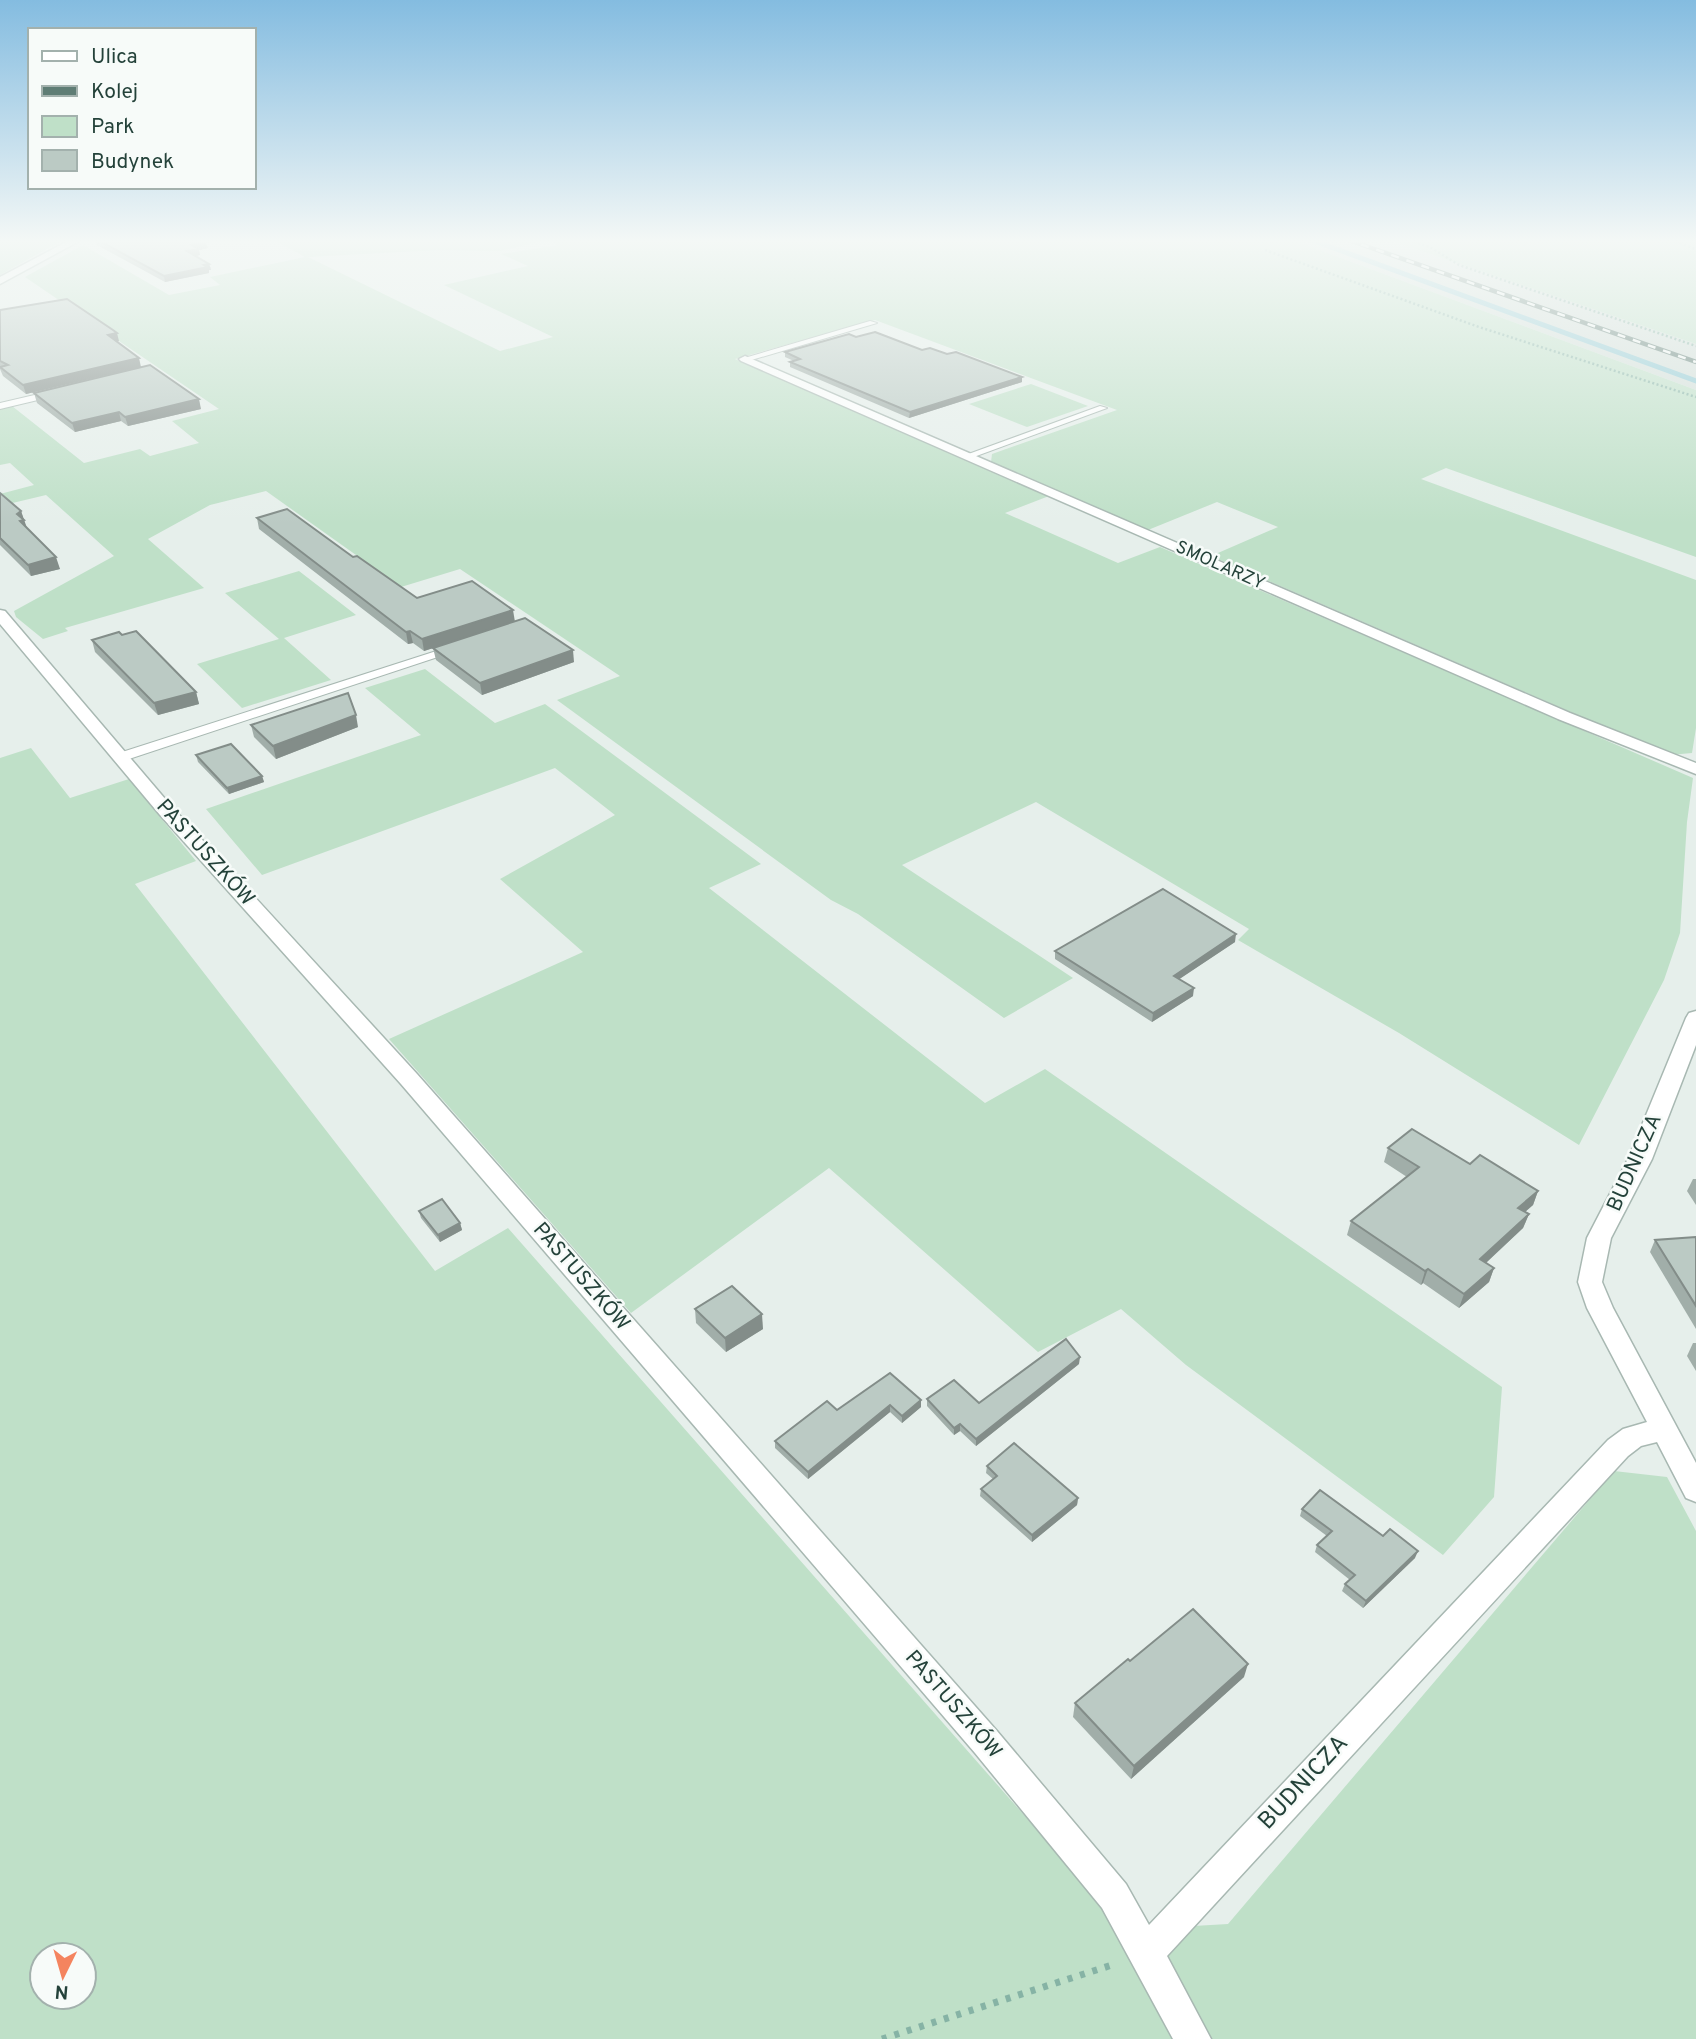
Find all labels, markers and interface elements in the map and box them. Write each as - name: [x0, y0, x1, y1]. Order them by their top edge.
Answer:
- legend: [28, 28, 256, 189]
- text: Ulica: [91, 44, 138, 71]
- text: Kolej: [91, 79, 138, 106]
- text: Park: [91, 114, 134, 141]
- text: Budynek: [91, 149, 174, 176]
- street label: SMOLARZY: [1172, 536, 1268, 596]
- street label: PASTUSZKÓW: [150, 793, 261, 912]
- street label: BUDNICZA: [1601, 1110, 1669, 1216]
- street label: PASTUSZKÓW: [526, 1216, 636, 1337]
- street label: PASTUSZKÓW: [898, 1644, 1008, 1765]
- street label: BUDNICZA: [1252, 1729, 1356, 1837]
- north arrow: [28, 1941, 98, 2011]
- text: N: [54, 1978, 70, 2003]

